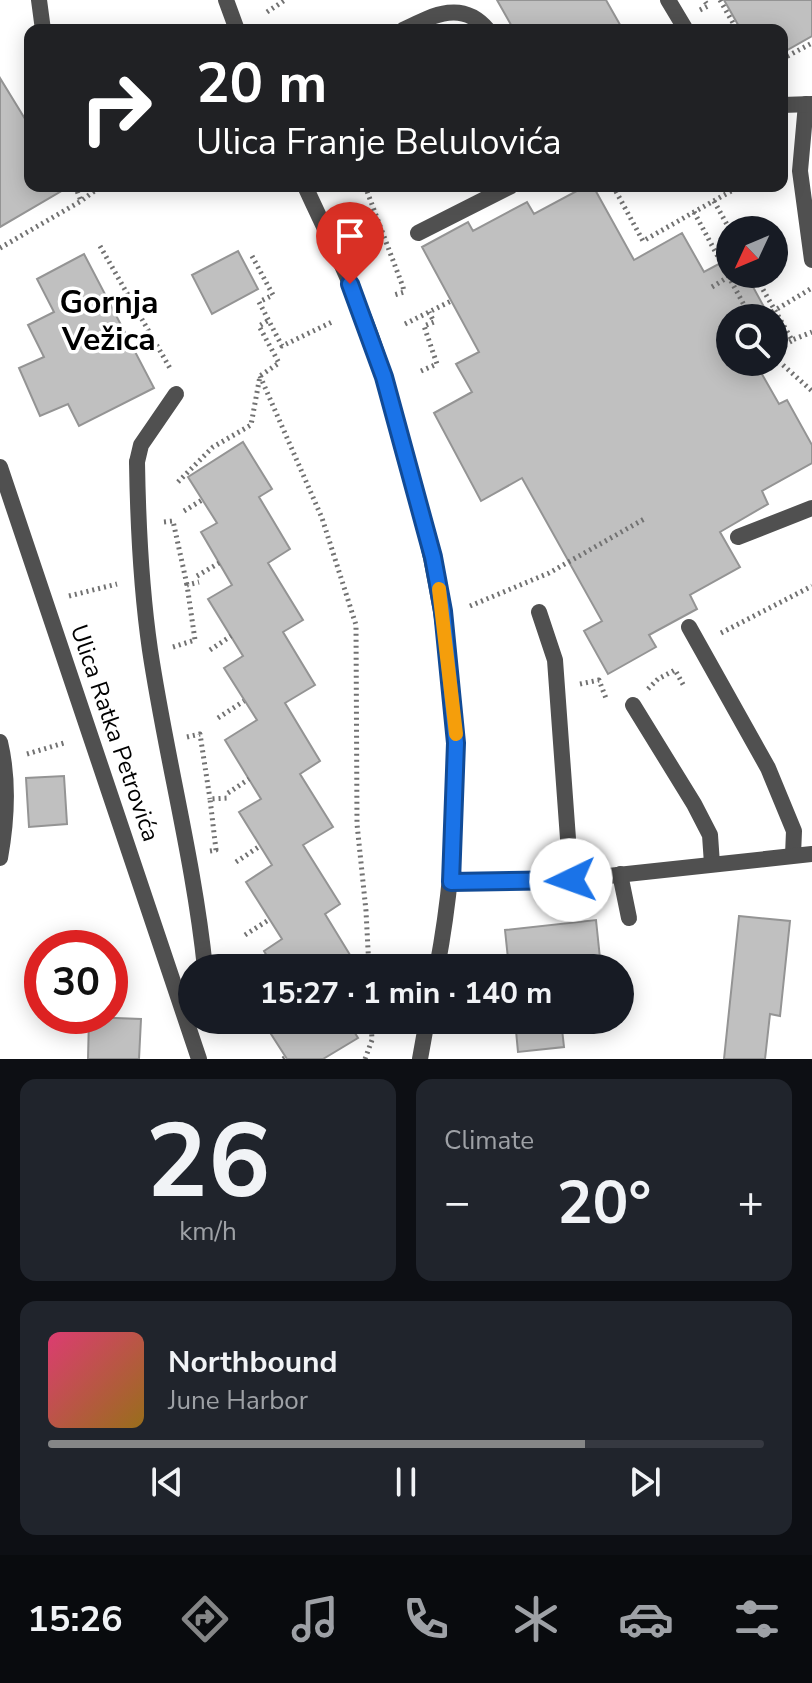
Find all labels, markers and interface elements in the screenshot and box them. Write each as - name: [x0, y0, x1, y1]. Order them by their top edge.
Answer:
- text: 20 m: [196, 45, 327, 122]
- icon: right: [64, 56, 168, 160]
- text: Ulica Franje Belulovića: [196, 118, 562, 167]
- pin: [316, 202, 384, 284]
- icon: arrive: [328, 214, 372, 258]
- north arrow: [716, 216, 788, 288]
- map controls: [716, 216, 788, 376]
- district label: Gornja Vežica: [59, 281, 159, 361]
- button: search: [716, 304, 788, 376]
- street label: Ulica Ratka Petrovića: [63, 620, 167, 846]
- position arrow: [529, 838, 613, 922]
- speed limit sign: 30: [24, 930, 128, 1034]
- text: 15:27 · 1 min · 140 m: [260, 973, 552, 1014]
- text: 26: [146, 1091, 270, 1233]
- text: Climate: [444, 1123, 534, 1158]
- text: 20°: [557, 1162, 651, 1244]
- text: −: [444, 1173, 470, 1233]
- text: +: [738, 1173, 764, 1233]
- text: km/h: [179, 1214, 237, 1249]
- text: Northbound: [168, 1342, 338, 1383]
- text: June Harbor: [168, 1383, 308, 1418]
- icon: previous: [145, 1460, 189, 1504]
- icon: pause: [384, 1460, 428, 1504]
- icon: next: [623, 1460, 667, 1504]
- icon: directions: [177, 1591, 233, 1647]
- icon: music: [287, 1591, 343, 1647]
- icon: phone: [398, 1591, 454, 1647]
- icon: climate: [508, 1591, 564, 1647]
- icon: car: [618, 1591, 674, 1647]
- icon: filters: [729, 1591, 785, 1647]
- text: 15:26: [27, 1595, 123, 1644]

